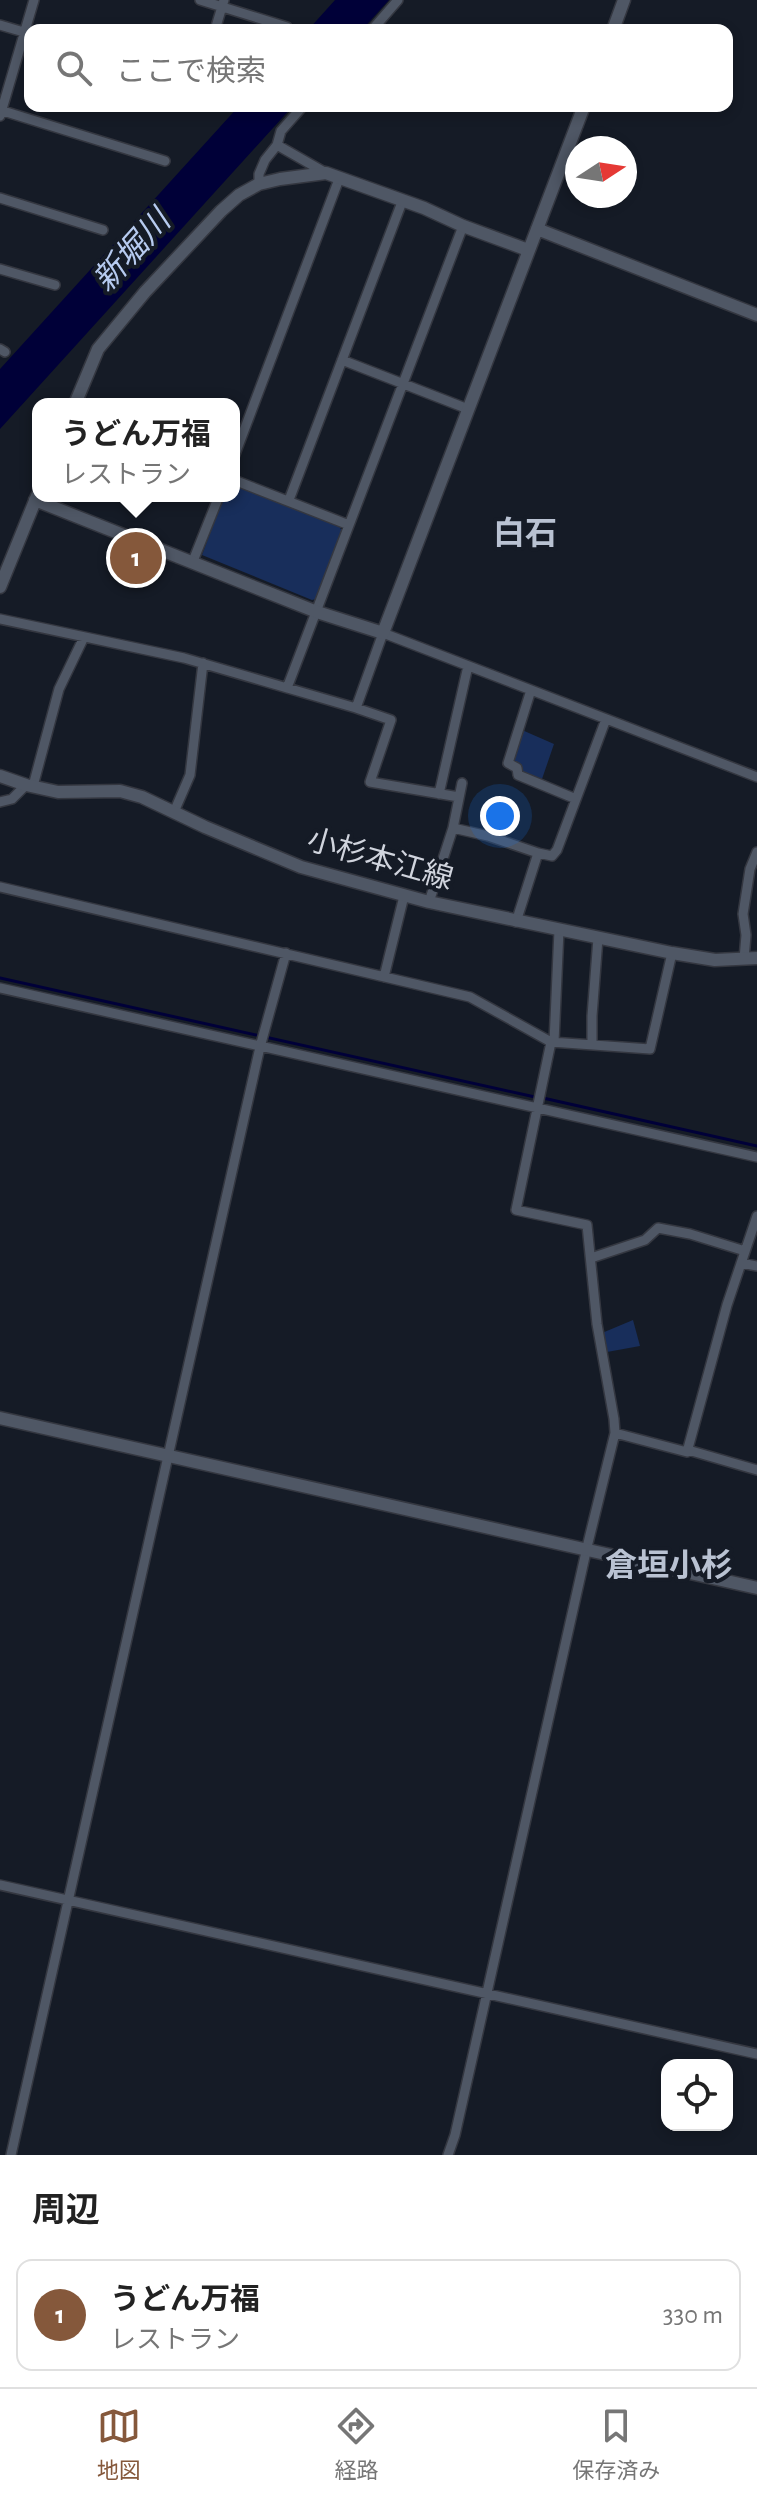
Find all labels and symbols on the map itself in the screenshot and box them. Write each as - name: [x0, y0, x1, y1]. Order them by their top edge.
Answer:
- north arrow: [565, 136, 637, 208]
- water label: 新堀川: [87, 202, 178, 297]
- district label: 白石: [493, 516, 557, 550]
- pin: 1: [110, 528, 162, 588]
- your location: [480, 796, 520, 836]
- street label: 小杉本江線: [304, 823, 457, 895]
- district label: 倉垣小杉: [605, 1548, 733, 1582]

